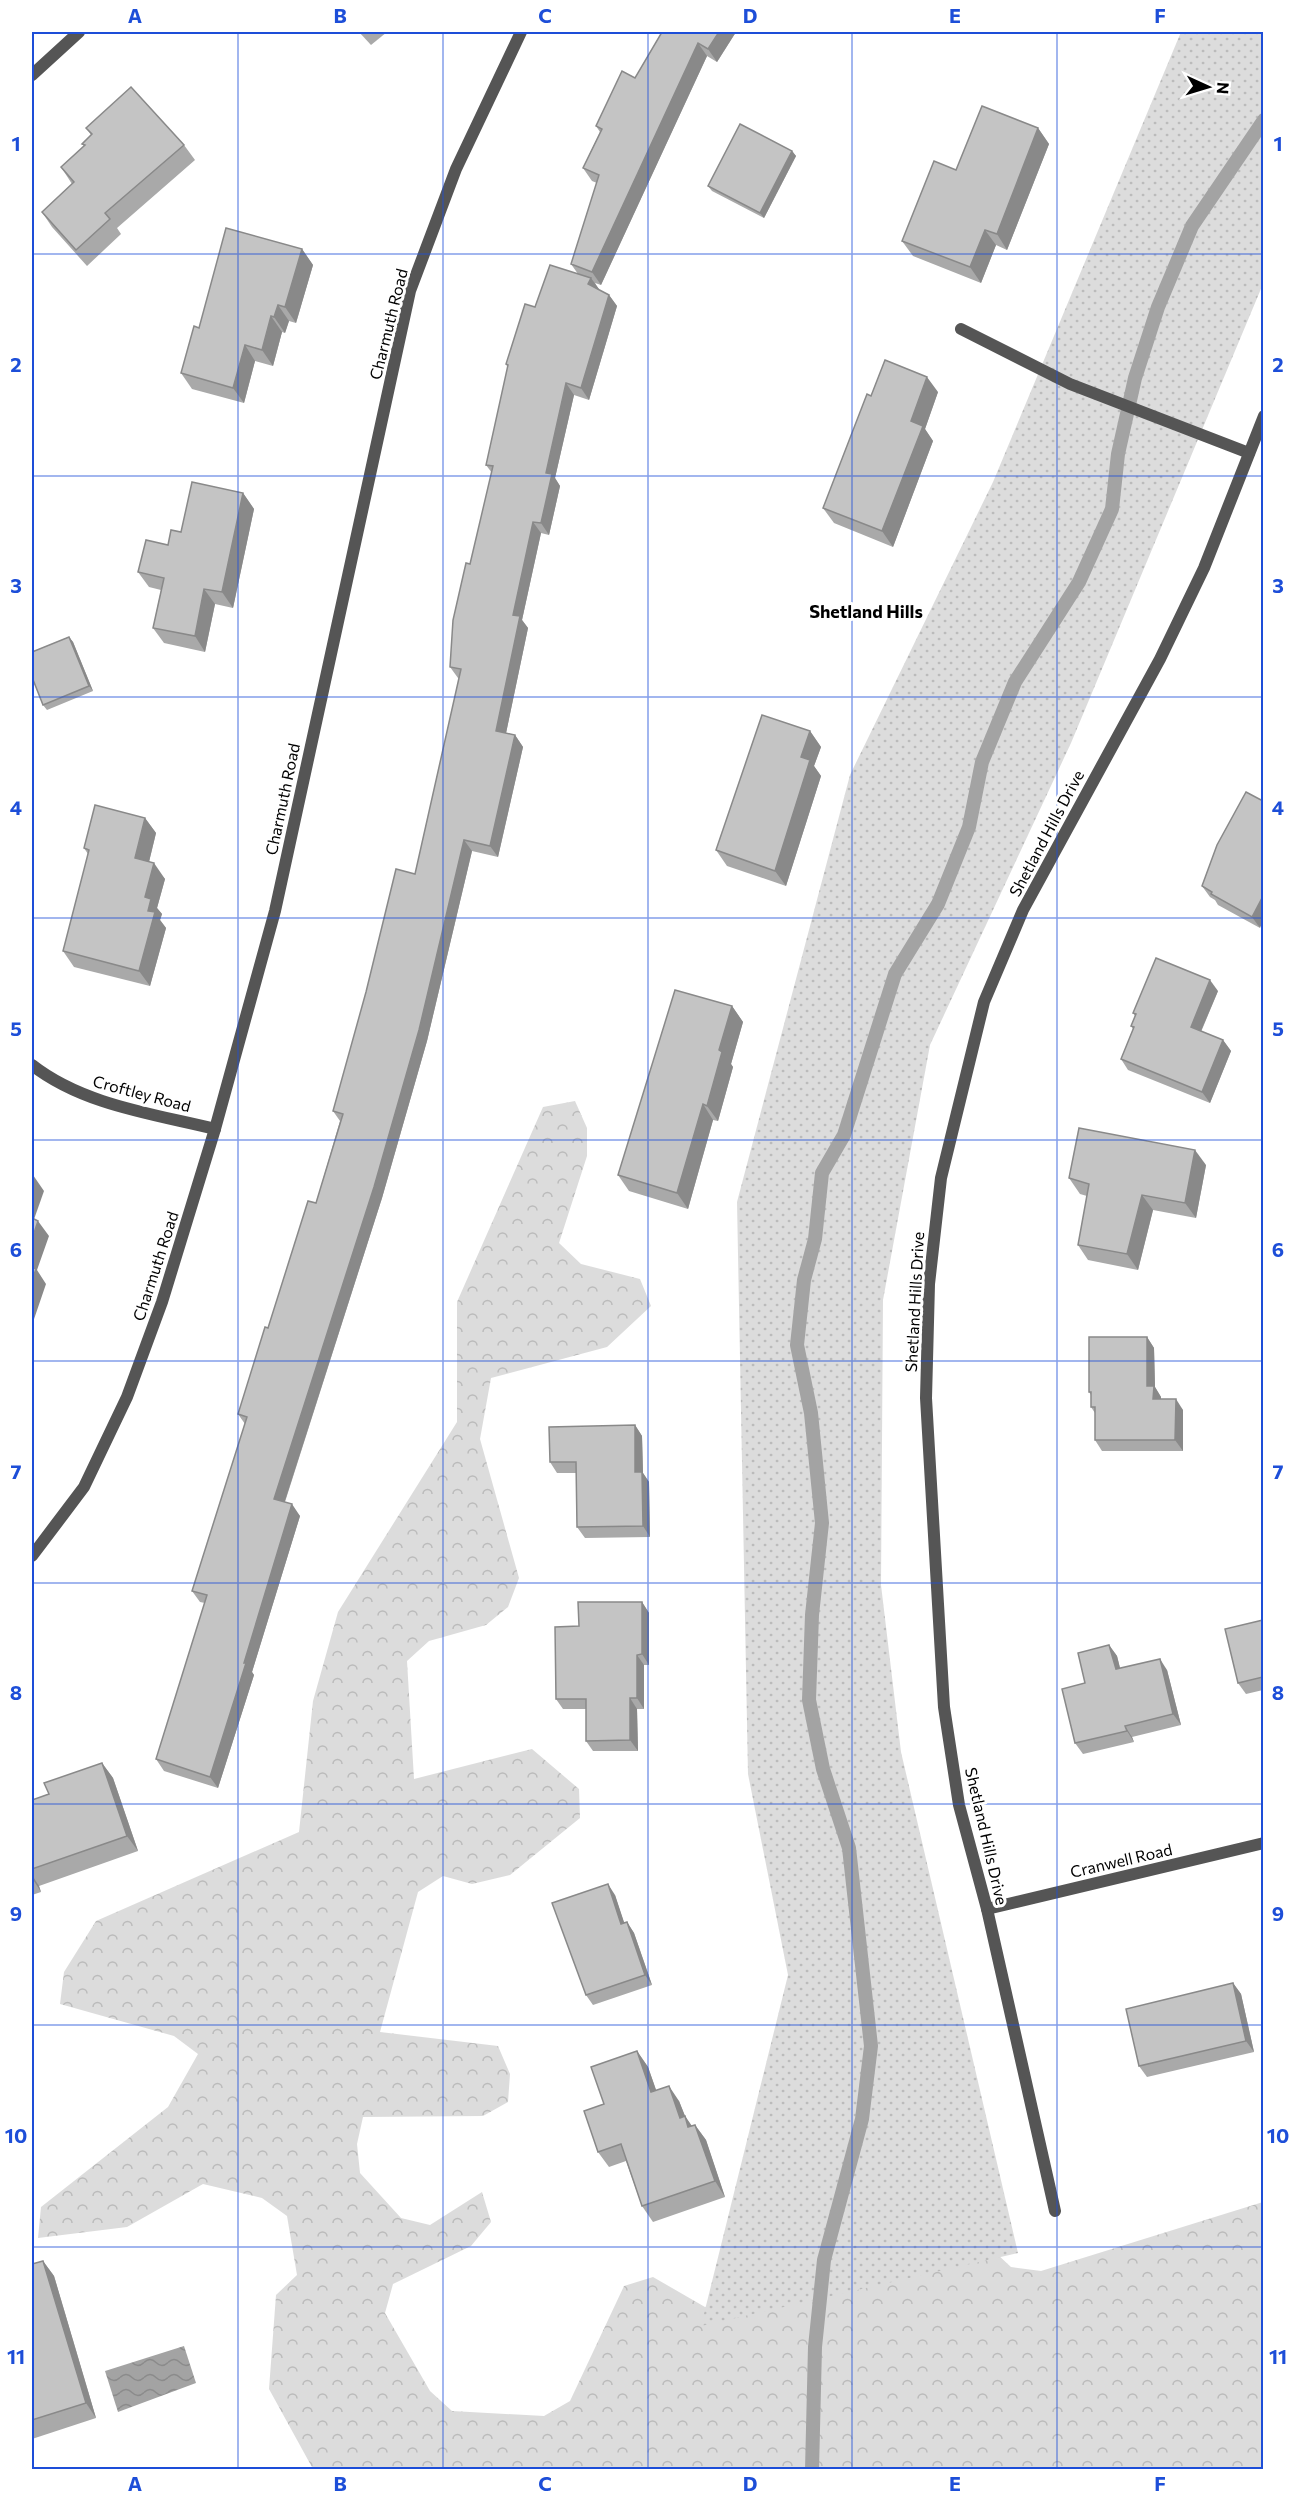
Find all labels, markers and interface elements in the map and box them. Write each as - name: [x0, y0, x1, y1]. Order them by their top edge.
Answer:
- text: A: [128, 3, 142, 27]
- text: B: [333, 3, 347, 27]
- text: C: [538, 3, 552, 27]
- text: D: [743, 3, 757, 27]
- text: E: [949, 3, 961, 27]
- text: F: [1154, 3, 1166, 27]
- north arrow: [1178, 57, 1238, 117]
- text: N: [1214, 81, 1233, 95]
- text: 1: [11, 131, 21, 155]
- text: 1: [1273, 131, 1283, 155]
- street label: Charmuth Road: [365, 266, 411, 382]
- text: 2: [10, 352, 22, 376]
- text: 2: [1272, 352, 1284, 376]
- text: 3: [10, 573, 22, 597]
- text: 3: [1272, 573, 1284, 597]
- district label: Shetland Hills: [809, 600, 923, 622]
- street label: Charmuth Road: [261, 741, 303, 857]
- street label: Shetland Hills Drive: [1005, 766, 1087, 900]
- text: 4: [10, 795, 22, 819]
- text: 4: [1272, 795, 1284, 819]
- text: 5: [10, 1016, 22, 1040]
- text: 5: [1272, 1016, 1284, 1040]
- street label: Croftley Road: [91, 1071, 193, 1115]
- street label: Charmuth Road: [128, 1209, 182, 1323]
- street label: Shetland Hills Drive: [901, 1231, 927, 1373]
- text: 6: [10, 1237, 22, 1261]
- text: 6: [1272, 1237, 1284, 1261]
- text: 7: [11, 1459, 22, 1483]
- text: 7: [1273, 1459, 1284, 1483]
- text: 8: [10, 1680, 22, 1704]
- text: 8: [1272, 1680, 1284, 1704]
- street label: Shetland Hills Drive: [962, 1765, 1012, 1907]
- street label: Cranwell Road: [1068, 1839, 1174, 1881]
- text: 9: [10, 1901, 22, 1925]
- text: 9: [1272, 1901, 1284, 1925]
- text: 10: [5, 2123, 27, 2147]
- text: 10: [1267, 2123, 1289, 2147]
- text: 11: [7, 2344, 25, 2368]
- text: 11: [1269, 2344, 1287, 2368]
- text: A: [128, 2471, 142, 2495]
- text: B: [333, 2471, 347, 2495]
- text: C: [538, 2471, 552, 2495]
- text: D: [743, 2471, 757, 2495]
- text: E: [949, 2471, 961, 2495]
- text: F: [1154, 2471, 1166, 2495]

